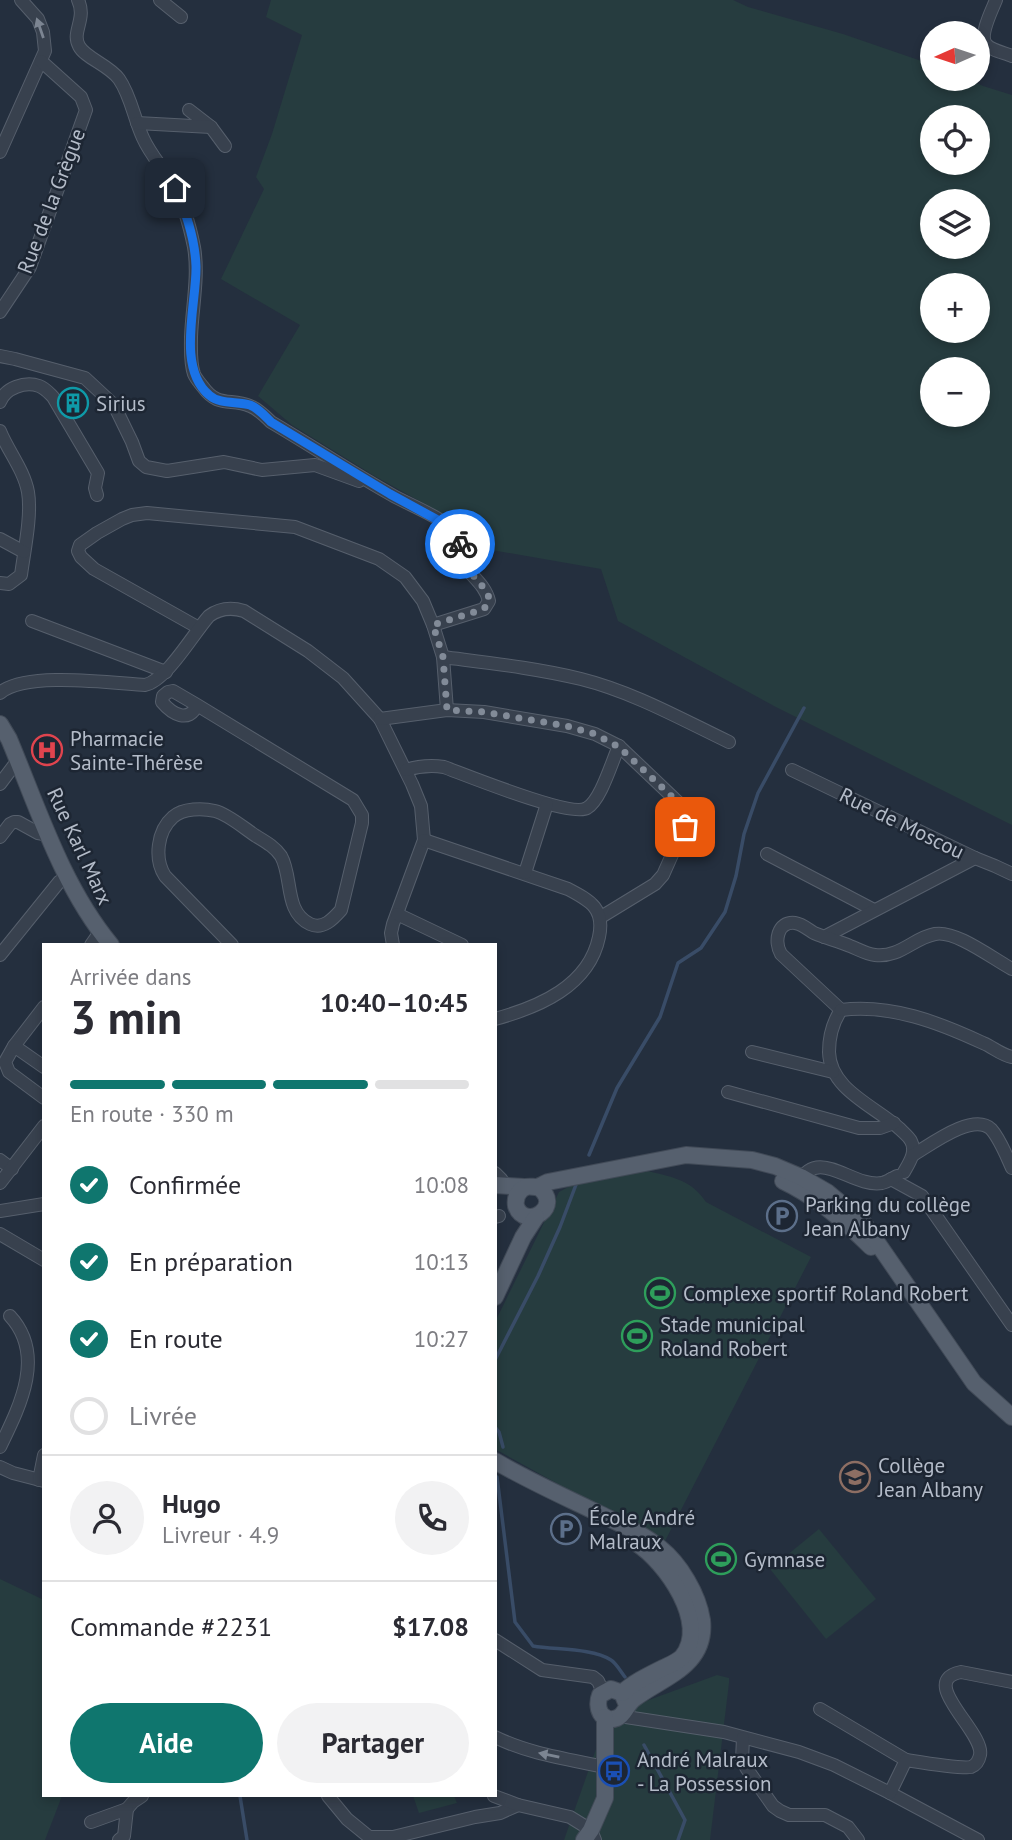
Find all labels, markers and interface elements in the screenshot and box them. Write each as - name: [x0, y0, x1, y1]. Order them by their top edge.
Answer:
- one-way arrow: [34, 17, 45, 38]
- north arrow: [920, 21, 990, 91]
- map controls: [920, 21, 990, 427]
- button: locate: [920, 105, 990, 175]
- street label: Rue de la Grègue: [11, 125, 91, 277]
- pin: [145, 158, 205, 218]
- icon: home: [156, 169, 194, 207]
- button: layers: [920, 189, 990, 259]
- button: +: [920, 273, 990, 343]
- button: −: [920, 357, 990, 427]
- building icon: Sirius: [56, 386, 90, 420]
- place label: Sirius: [96, 390, 146, 417]
- courier: [425, 509, 495, 579]
- icon: bike: [441, 525, 479, 563]
- place label: Pharmacie Sainte-Thérèse: [70, 725, 203, 776]
- hospital icon: Pharmacie Sainte-Thérèse: [30, 733, 64, 767]
- street label: Rue de Moscou: [835, 781, 969, 865]
- street label: Rue Karl Marx: [41, 783, 119, 909]
- pin: [655, 797, 715, 857]
- icon: bag: [666, 808, 704, 846]
- text: Arrivée dans: [70, 962, 191, 991]
- text: 10:40–10:45: [320, 986, 469, 1019]
- text: 3 min: [70, 987, 182, 1047]
- text: En route · 330 m: [70, 1099, 234, 1128]
- icon: check: [70, 1166, 108, 1204]
- text: Confirmée: [129, 1168, 241, 1201]
- text: 10:08: [414, 1170, 469, 1199]
- place label: Parking du collège Jean Albany: [804, 1191, 971, 1242]
- parking icon: Parking du collège Jean Albany: [765, 1199, 799, 1233]
- icon: check: [70, 1243, 108, 1281]
- text: En préparation: [129, 1245, 293, 1278]
- text: 10:13: [414, 1247, 469, 1276]
- sports icon: Complexe sportif Roland Robert: [643, 1276, 677, 1310]
- place label: Complexe sportif Roland Robert: [683, 1280, 968, 1307]
- place label: Stade municipal Roland Robert: [660, 1311, 805, 1362]
- sports icon: Stade municipal Roland Robert: [620, 1319, 654, 1353]
- icon: check: [70, 1320, 108, 1358]
- text: En route: [129, 1322, 223, 1355]
- text: 10:27: [414, 1324, 469, 1353]
- text: Livrée: [129, 1399, 197, 1432]
- place label: Collège Jean Albany: [877, 1452, 983, 1503]
- school or university icon: Collège Jean Albany: [838, 1460, 872, 1494]
- button: person: [70, 1481, 144, 1555]
- button: phone: [395, 1481, 469, 1555]
- text: Hugo: [162, 1487, 221, 1520]
- place label: École André Malraux: [589, 1504, 695, 1555]
- parking icon: École André Malraux: [549, 1512, 583, 1546]
- text: Livreur · 4.9: [162, 1520, 279, 1549]
- sports icon: Gymnase: [704, 1542, 738, 1576]
- place label: Gymnase: [744, 1546, 825, 1573]
- text: Commande #2231: [70, 1610, 272, 1643]
- text: $17.08: [392, 1610, 469, 1643]
- button: Aide: [70, 1703, 263, 1783]
- button: Partager: [277, 1703, 469, 1783]
- place label: André Malraux - La Possession: [637, 1746, 772, 1797]
- one-way arrow: [538, 1750, 560, 1761]
- bus stop icon: André Malraux - La Possession: [597, 1754, 631, 1788]

